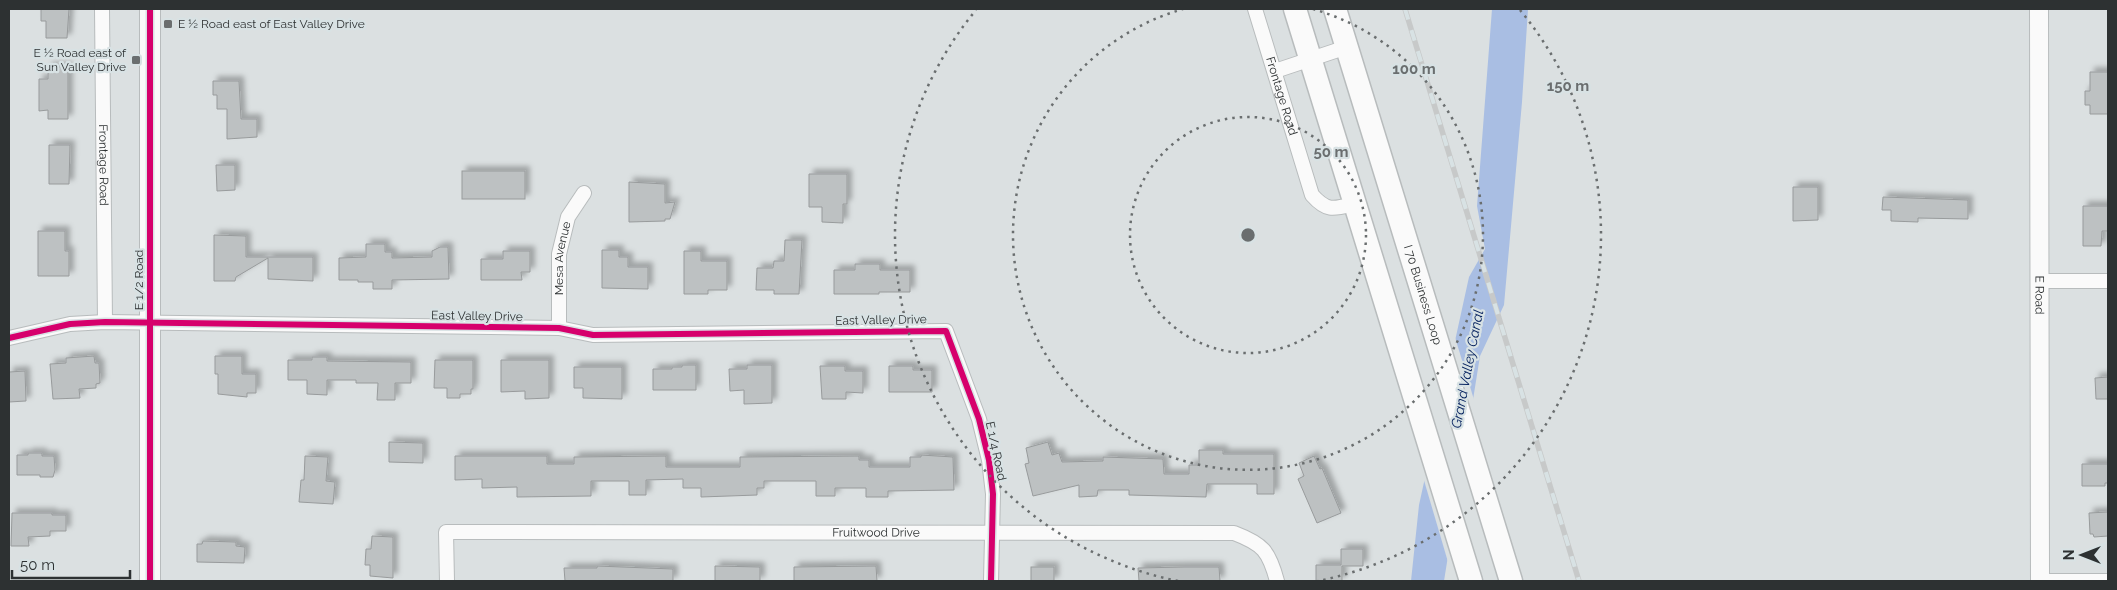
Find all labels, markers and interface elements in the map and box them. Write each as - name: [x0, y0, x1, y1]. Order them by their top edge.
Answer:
- place label: E ½ Road east of East Valley Drive: [178, 17, 365, 31]
- marker: E ½ Road east of East Valley Drive: [162, 18, 174, 30]
- place label: E ½ Road east of Sun Valley Drive: [34, 46, 127, 74]
- marker: E ½ Road east of Sun Valley Drive: [130, 54, 142, 66]
- street label: Frontage Road: [1263, 55, 1300, 137]
- text: 100 m: [1392, 60, 1436, 78]
- text: 150 m: [1547, 77, 1589, 95]
- street label: Frontage Road: [96, 124, 111, 206]
- text: 50 m: [1313, 143, 1349, 161]
- street label: Mesa Avenue: [552, 220, 574, 295]
- centre of rings: [1239, 226, 1257, 244]
- street label: I 70 Business Loop: [1401, 243, 1445, 346]
- street label: E 1/2 Road: [132, 250, 146, 310]
- street label: E Road: [2032, 275, 2047, 315]
- street label: East Valley Drive: [431, 308, 523, 324]
- water label: Grand Valley Canal: [1448, 308, 1486, 430]
- street label: East Valley Drive: [835, 312, 927, 328]
- street label: E 1/4 Road: [983, 420, 1009, 482]
- street label: Fruitwood Drive: [832, 525, 920, 540]
- north arrow: [2057, 530, 2107, 580]
- scale bar: [12, 548, 130, 580]
- text: N: [2061, 550, 2077, 560]
- text: 50 m: [20, 556, 55, 574]

